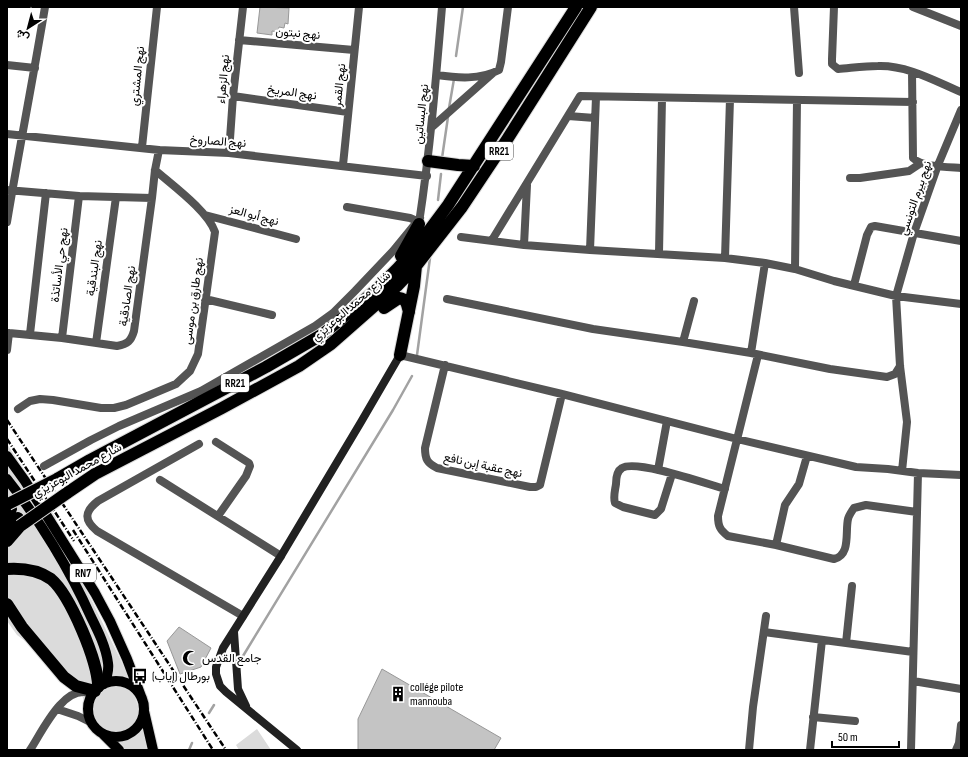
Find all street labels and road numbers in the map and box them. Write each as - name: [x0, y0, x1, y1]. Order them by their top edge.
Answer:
- street label: نهج نبتون: [275, 24, 321, 44]
- street label: نهج المشتري: [127, 45, 150, 107]
- street label: نهج الزهراء: [214, 54, 234, 104]
- street label: نهج القمر: [330, 63, 350, 108]
- street label: نهج المريخ: [266, 82, 318, 104]
- street label: نهج البساتين: [411, 83, 433, 145]
- street label: نهج الصاروخ: [189, 132, 247, 152]
- road number: RR21: [485, 142, 513, 160]
- street label: نهج بيرم التونسي: [896, 159, 937, 238]
- street label: نهج أبو العز: [226, 201, 280, 230]
- street label: نهج حي الأساتذة: [47, 227, 74, 304]
- street label: نهج البندقية: [83, 239, 107, 297]
- street label: نهج طارق بن موسى: [180, 257, 208, 346]
- street label: نهج الصادقية: [116, 265, 140, 327]
- street label: شارع محمد البوعزيزي: [309, 268, 395, 346]
- road number: RR21: [221, 374, 249, 392]
- street label: شارع محمد البوعزيزي: [30, 440, 125, 503]
- street label: نهج عقبة إبن نافع: [442, 450, 524, 482]
- road number: RN7: [70, 564, 96, 582]

